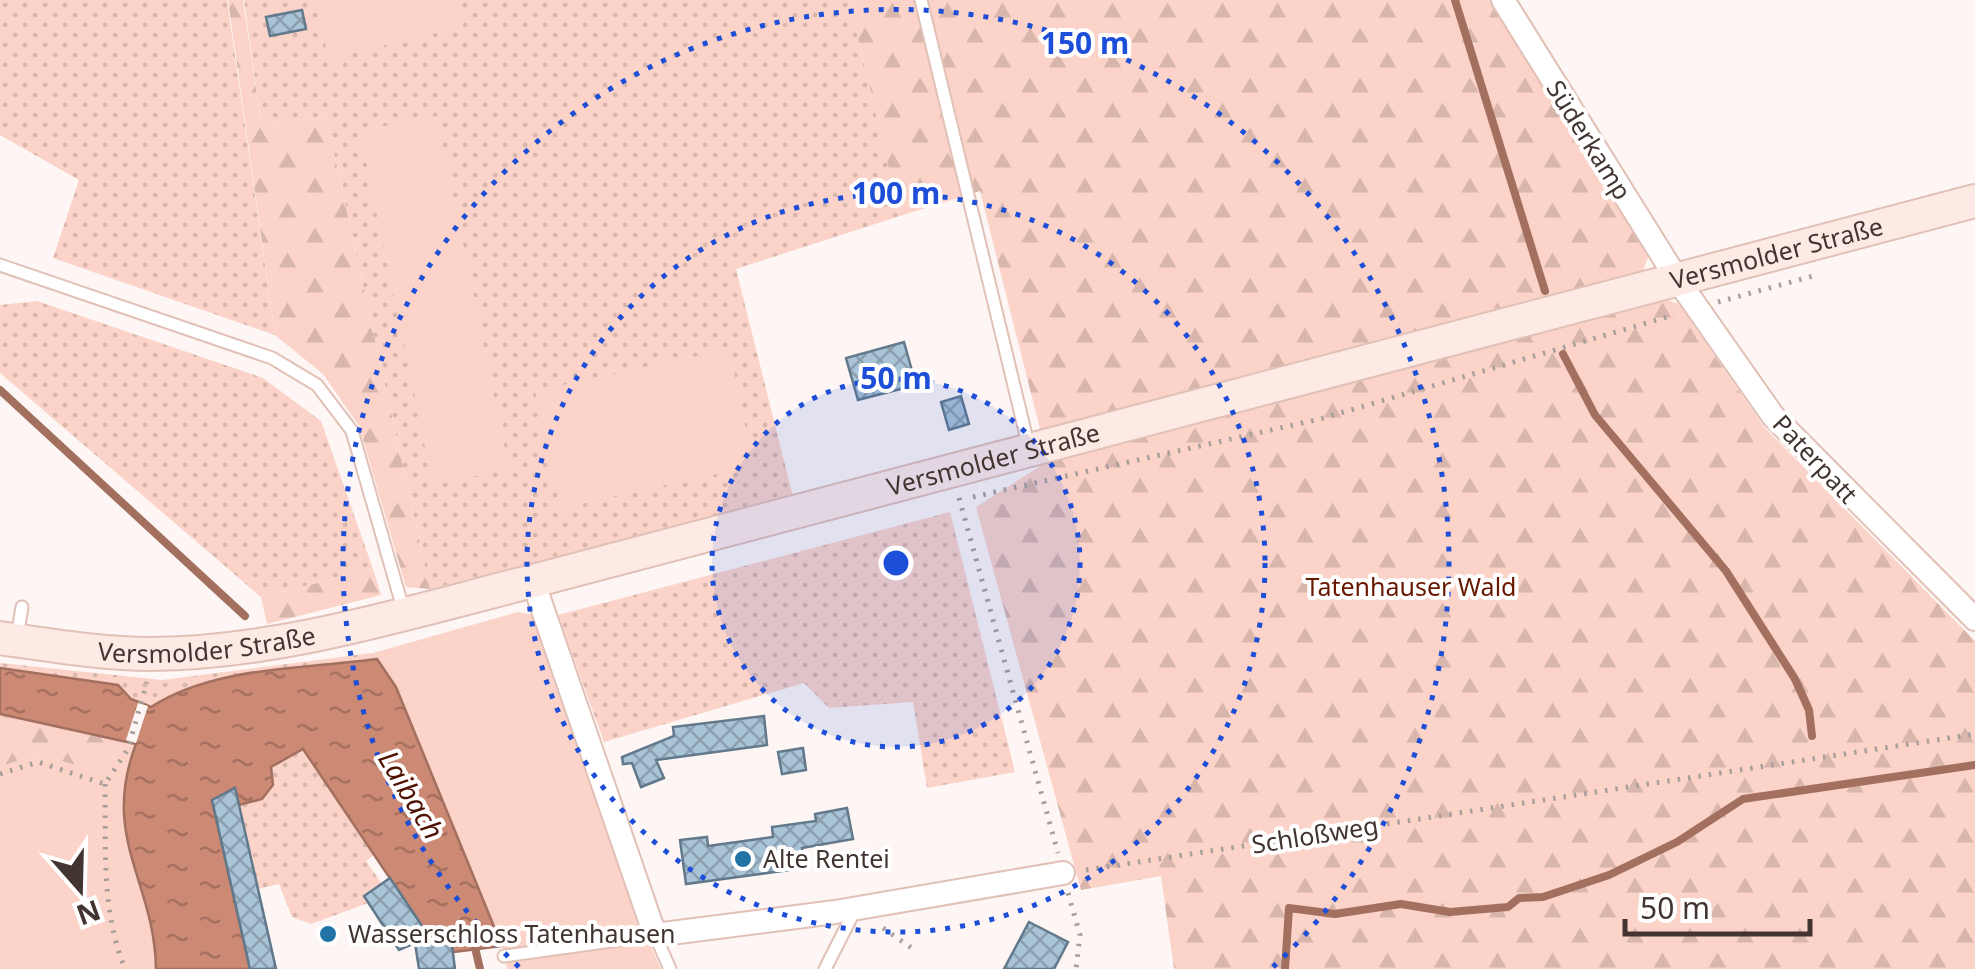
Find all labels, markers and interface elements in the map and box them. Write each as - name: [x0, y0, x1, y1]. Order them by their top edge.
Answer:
- text: 150 m: [1041, 22, 1129, 63]
- street label: Süderkamp: [1540, 73, 1640, 206]
- text: 100 m: [852, 172, 940, 213]
- street label: Versmolder Straße: [1666, 208, 1886, 297]
- text: 50 m: [860, 357, 932, 398]
- street label: Paterpatt: [1766, 406, 1866, 510]
- street label: Versmolder Straße: [883, 414, 1103, 503]
- centre of rings: [878, 545, 914, 581]
- park label: Tatenhauser Wald: [1306, 569, 1516, 603]
- street label: Versmolder Straße: [96, 617, 318, 670]
- water label: Laibach: [370, 743, 453, 846]
- street label: Schloßweg: [1249, 807, 1381, 861]
- north arrow: [30, 839, 130, 939]
- place label: Alte Rentei: [763, 841, 890, 875]
- marker: Alte Rentei: [732, 848, 754, 870]
- scale bar: [1625, 874, 1810, 936]
- text: 50 m: [1640, 887, 1710, 928]
- text: N: [72, 892, 106, 935]
- place label: Wasserschloss Tatenhausen: [348, 916, 676, 950]
- marker: Wasserschloss Tatenhausen: [317, 923, 339, 945]

